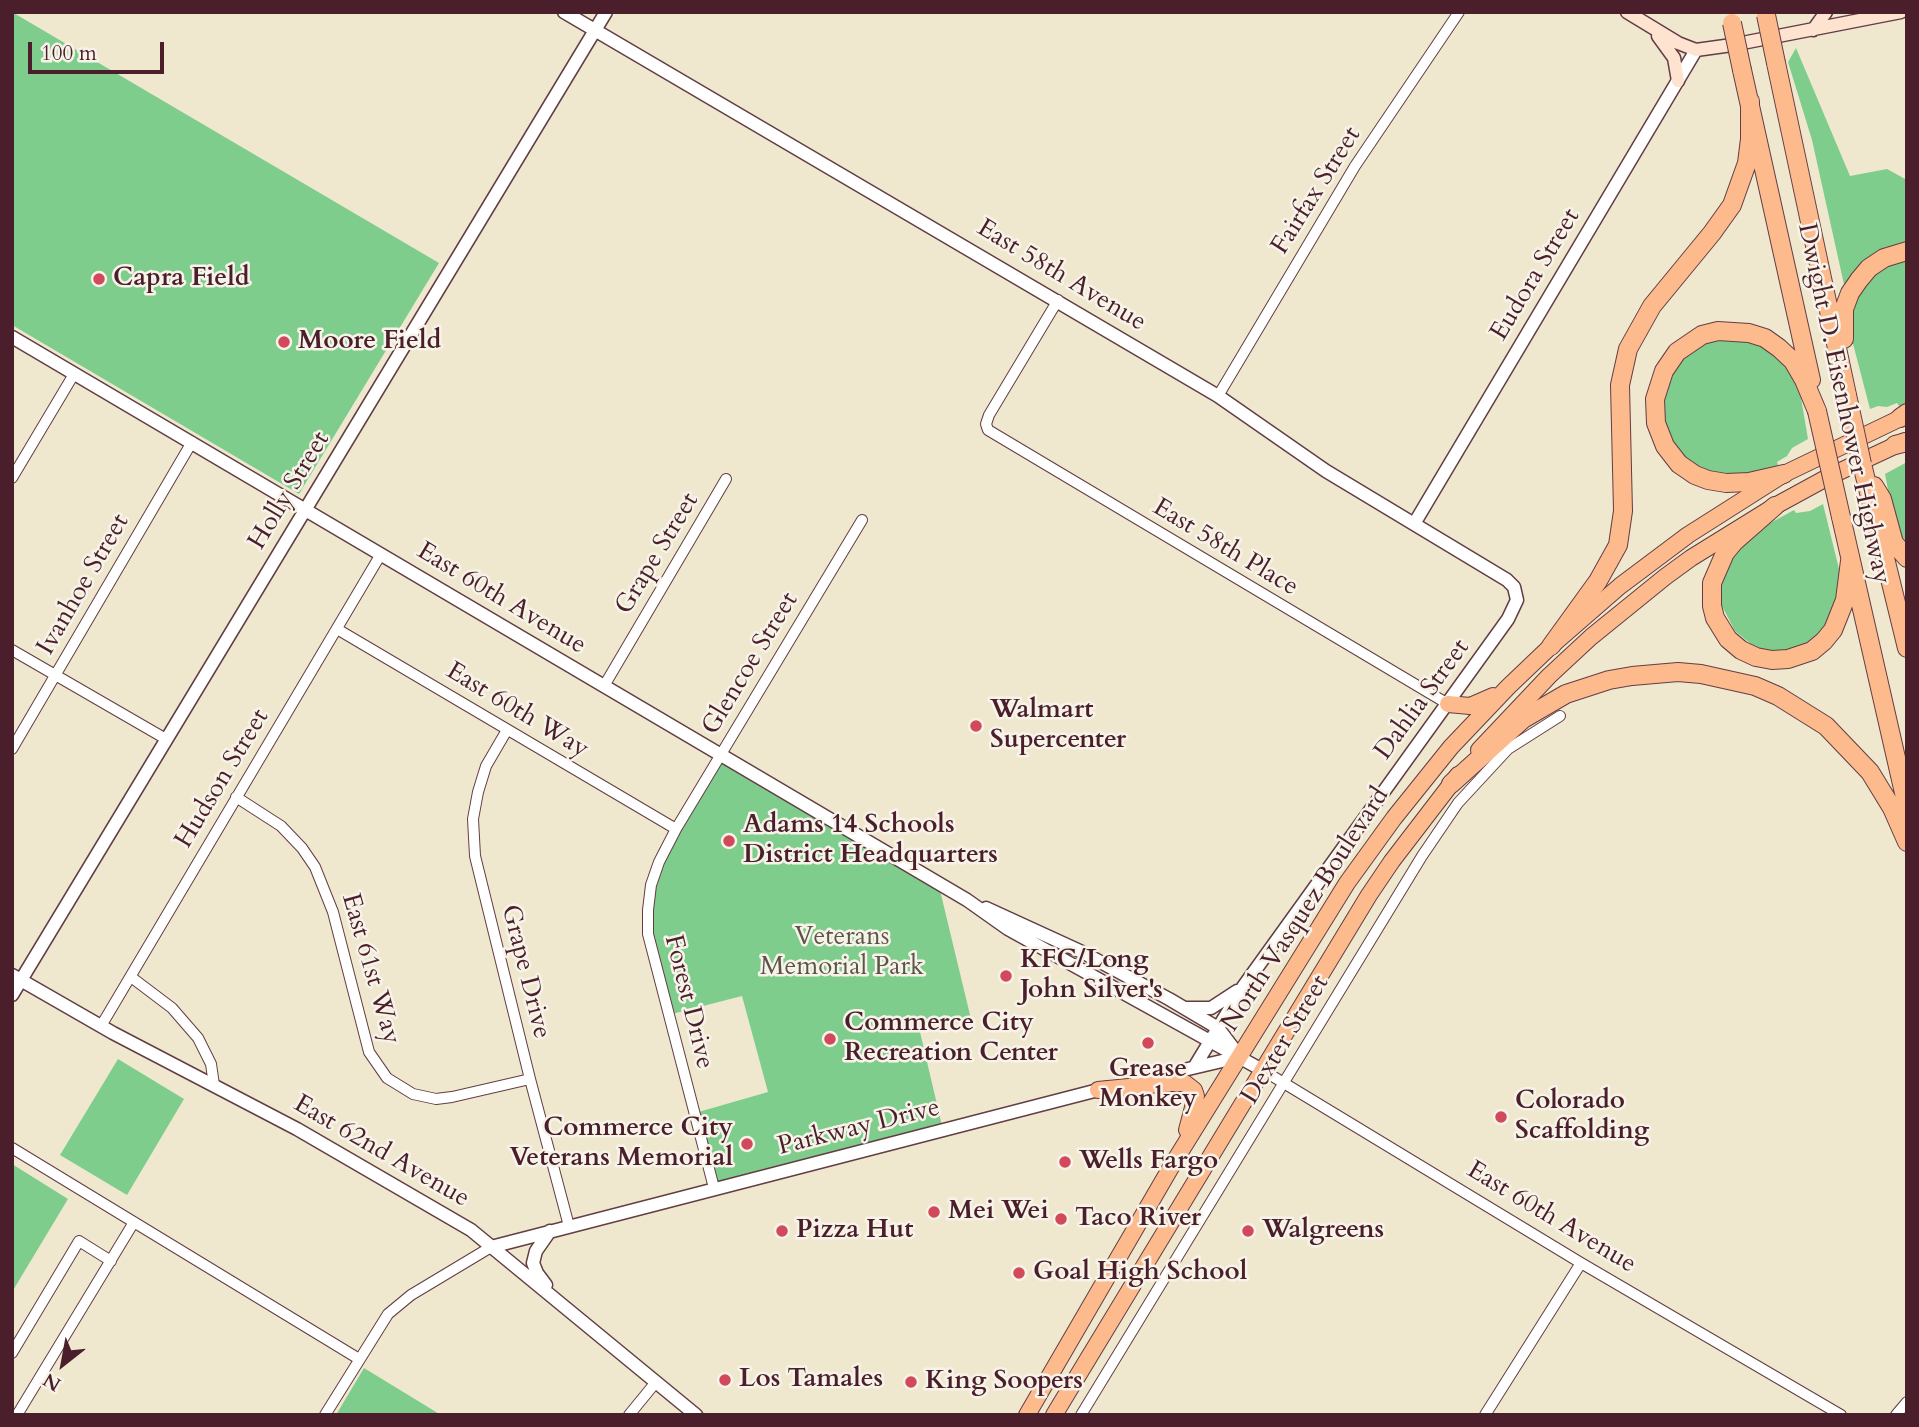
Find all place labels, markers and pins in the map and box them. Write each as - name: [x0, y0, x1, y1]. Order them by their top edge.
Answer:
- place label: Capra Field: [113, 263, 250, 295]
- marker: Capra Field: [91, 271, 107, 287]
- place label: Moore Field: [298, 326, 441, 358]
- marker: Moore Field: [276, 334, 292, 350]
- place label: Walmart Supercenter: [990, 695, 1126, 756]
- marker: Walmart Supercenter: [968, 718, 984, 734]
- place label: Adams 14 Schools District Headquarters: [743, 810, 998, 872]
- marker: Adams 14 Schools District Headquarters: [721, 833, 737, 849]
- place label: KFC/Long John Silver's: [1020, 945, 1163, 1006]
- marker: KFC/Long John Silver's: [998, 968, 1014, 984]
- place label: Commerce City Recreation Center: [844, 1008, 1058, 1070]
- marker: Commerce City Recreation Center: [822, 1031, 838, 1047]
- marker: Grease Monkey: [1140, 1035, 1156, 1051]
- place label: Grease Monkey: [1099, 1054, 1197, 1116]
- place label: Colorado Scaffolding: [1515, 1086, 1649, 1148]
- marker: Colorado Scaffolding: [1493, 1109, 1509, 1125]
- place label: Commerce City Veterans Memorial: [510, 1113, 733, 1174]
- marker: Commerce City Veterans Memorial: [739, 1136, 755, 1152]
- place label: Wells Fargo: [1079, 1146, 1218, 1178]
- marker: Wells Fargo: [1057, 1154, 1073, 1170]
- place label: Mei Wei: [948, 1196, 1049, 1228]
- place label: Taco River: [1075, 1203, 1201, 1235]
- marker: Mei Wei: [926, 1204, 942, 1220]
- marker: Taco River: [1053, 1211, 1069, 1227]
- place label: Pizza Hut: [796, 1215, 913, 1247]
- place label: Walgreens: [1262, 1215, 1384, 1247]
- marker: Pizza Hut: [774, 1223, 790, 1239]
- marker: Walgreens: [1240, 1223, 1256, 1239]
- place label: Goal High School: [1033, 1257, 1247, 1289]
- marker: Goal High School: [1011, 1265, 1027, 1281]
- place label: Los Tamales: [739, 1364, 883, 1396]
- place label: King Soopers: [925, 1366, 1083, 1398]
- marker: Los Tamales: [717, 1372, 733, 1388]
- marker: King Soopers: [903, 1374, 919, 1390]

